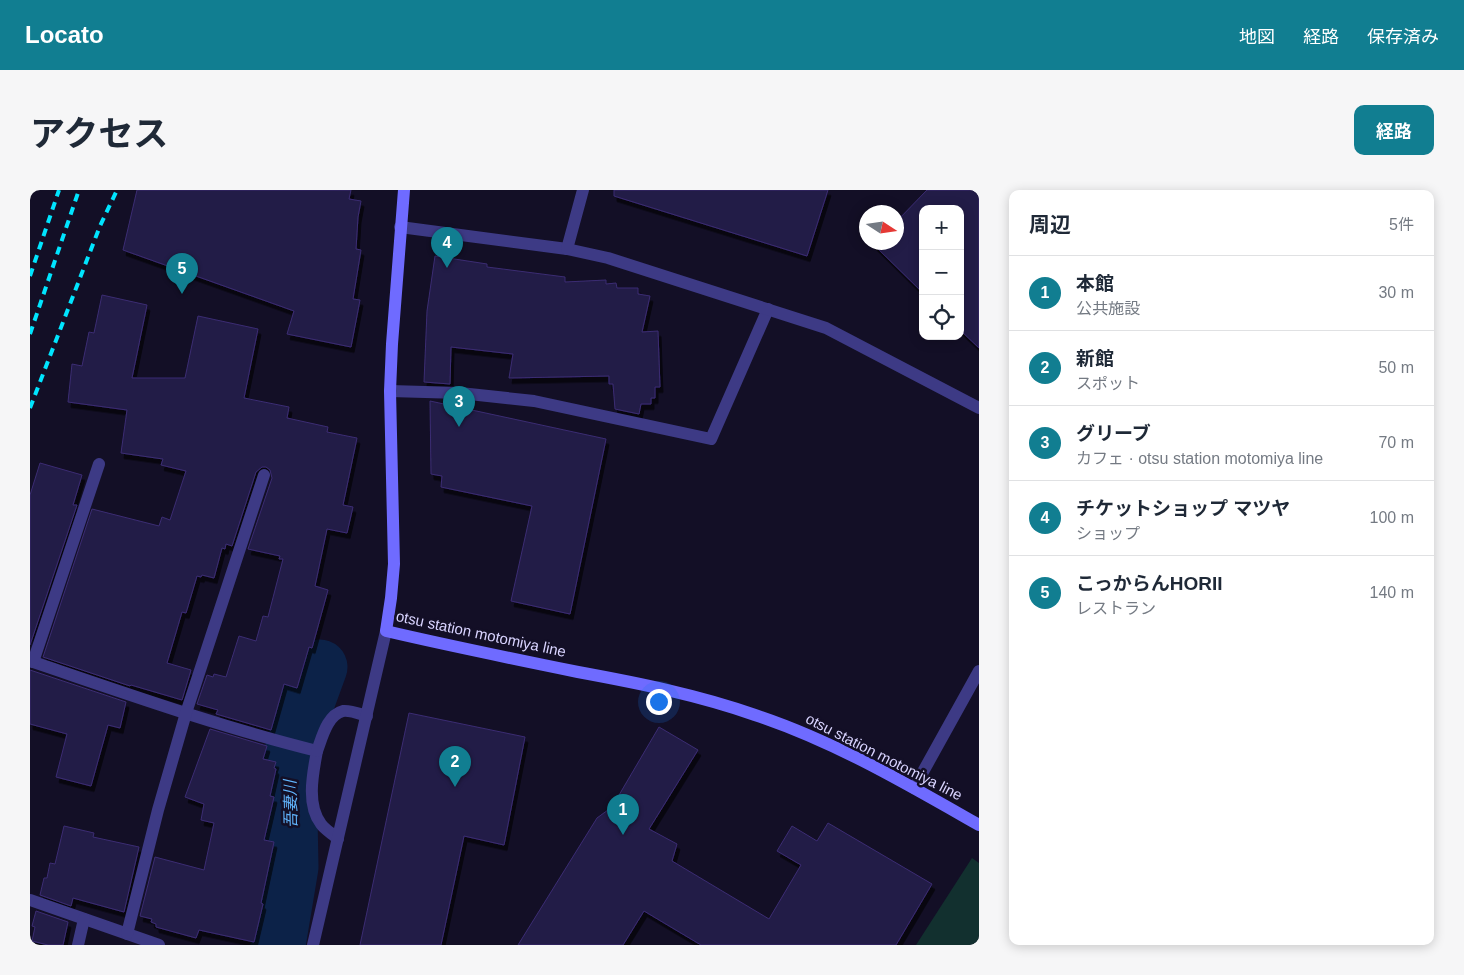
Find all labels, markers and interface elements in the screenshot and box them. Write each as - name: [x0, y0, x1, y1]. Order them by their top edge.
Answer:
- text: Locato: [25, 21, 104, 48]
- text: 地図: [1239, 27, 1275, 47]
- text: 経路: [1303, 27, 1339, 47]
- text: 保存済み: [1367, 27, 1439, 47]
- button: 経路: [1354, 105, 1434, 155]
- text: アクセス: [30, 114, 168, 153]
- north arrow: [859, 205, 904, 250]
- map controls: [919, 205, 964, 340]
- button: +: [919, 205, 964, 250]
- text: 周辺: [1029, 213, 1071, 236]
- text: 5件: [1389, 216, 1414, 233]
- pin: 4: [431, 227, 463, 268]
- button: −: [919, 250, 964, 295]
- pin: 5: [166, 253, 198, 294]
- text: 本館: [1076, 273, 1114, 294]
- text: 1: [1041, 284, 1049, 301]
- text: 30 m: [1378, 284, 1414, 301]
- button: locate: [919, 295, 964, 340]
- text: 公共施設: [1076, 300, 1140, 317]
- text: 新館: [1076, 348, 1114, 369]
- text: 2: [1041, 359, 1049, 376]
- text: 50 m: [1378, 359, 1414, 376]
- text: スポット: [1076, 375, 1140, 392]
- pin: 3: [443, 386, 475, 427]
- text: グリーブ: [1076, 423, 1151, 444]
- text: 3: [1041, 434, 1049, 451]
- text: 70 m: [1378, 434, 1414, 451]
- text: カフェ · otsu station motomiya line: [1076, 450, 1323, 467]
- text: チケットショップ マツヤ: [1076, 498, 1290, 519]
- text: 4: [1041, 509, 1049, 526]
- text: 100 m: [1370, 509, 1414, 526]
- text: ショップ: [1076, 525, 1140, 542]
- text: こっからんHORII: [1076, 573, 1222, 594]
- text: 5: [1041, 584, 1049, 601]
- text: 140 m: [1370, 584, 1414, 601]
- text: レストラン: [1076, 600, 1156, 617]
- street label: otsu station motomiya line: [395, 607, 568, 660]
- your location: [646, 689, 672, 715]
- street label: otsu station motomiya line: [803, 710, 965, 803]
- pin: 2: [439, 746, 471, 787]
- water label: 吾妻川: [282, 778, 299, 828]
- pin: 1: [607, 794, 639, 835]

